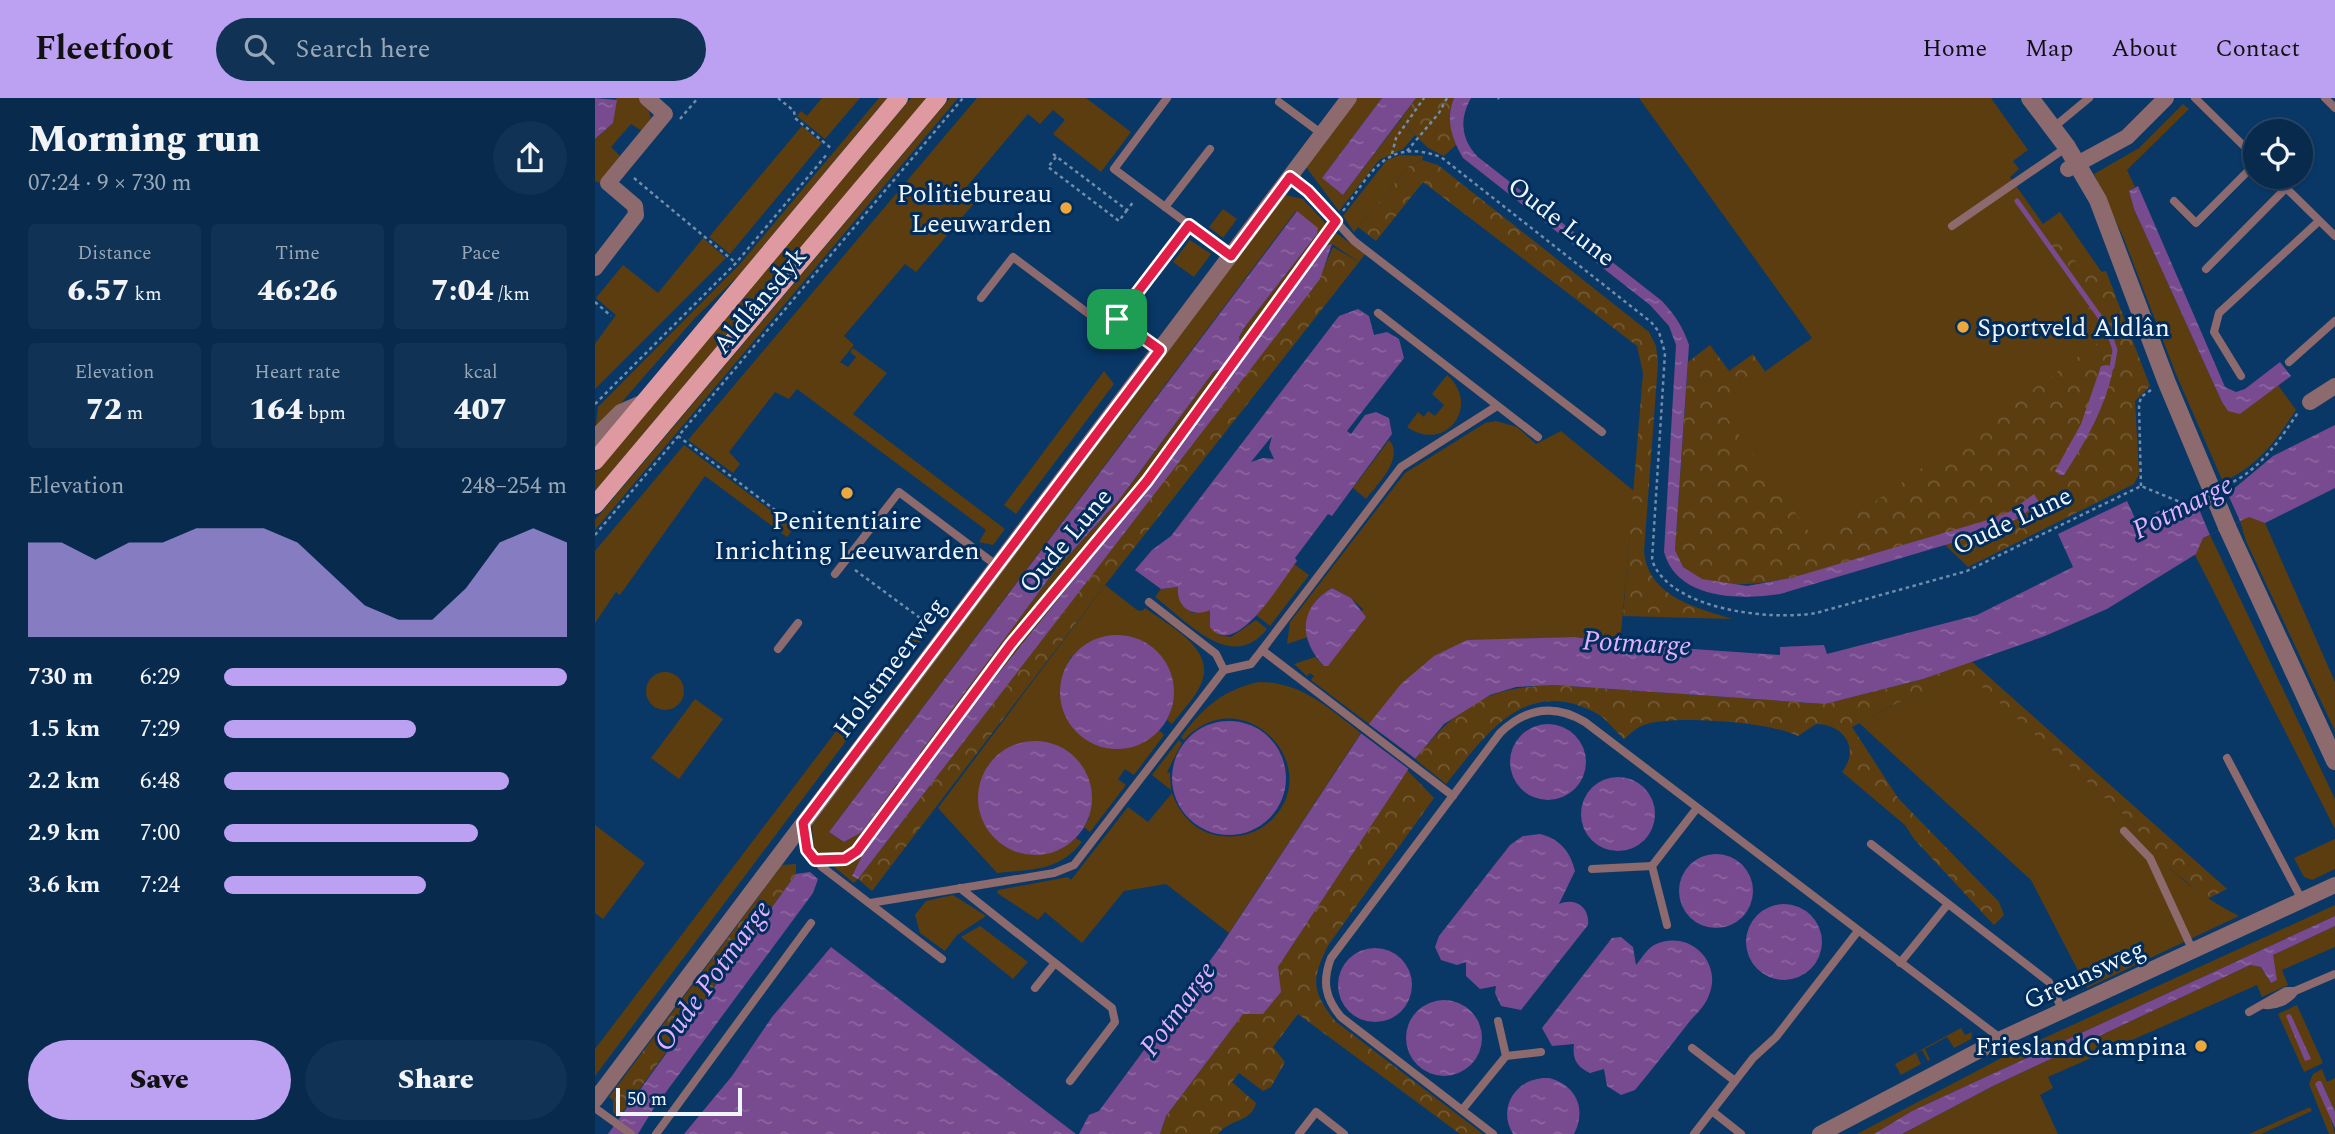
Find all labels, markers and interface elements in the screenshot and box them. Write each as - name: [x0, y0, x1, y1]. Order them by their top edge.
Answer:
- search box: [216, 18, 706, 81]
- text: Fleetfoot: [35, 24, 174, 74]
- text: Search here: [296, 29, 430, 69]
- icon: search: [240, 30, 278, 68]
- text: Home: [1922, 31, 1987, 67]
- text: Map: [2025, 31, 2073, 67]
- text: About: [2111, 31, 2177, 67]
- text: Contact: [2215, 31, 2300, 67]
- text: Morning run: [28, 111, 261, 169]
- map controls: [2243, 119, 2313, 189]
- button: locate: [2243, 119, 2313, 189]
- button: share: [493, 121, 567, 195]
- text: 07:24 · 9 × 730 m: [28, 166, 192, 201]
- street label: Oude Lune: [1499, 167, 1624, 277]
- place label: Politiebureau Leeuwarden: [897, 174, 1052, 244]
- marker: Politiebureau Leeuwarden: [1058, 200, 1074, 216]
- street label: Aldlânsdyk: [703, 238, 817, 363]
- text: Distance: [77, 239, 152, 268]
- text: Time: [275, 239, 320, 268]
- text: Pace: [461, 239, 500, 268]
- text: 6.57: [67, 268, 130, 314]
- text: 46:26: [257, 268, 338, 314]
- text: 7:04: [431, 268, 493, 314]
- text: km: [130, 280, 162, 309]
- text: /km: [493, 280, 530, 309]
- pin: [1087, 289, 1147, 349]
- icon: arrive: [1098, 300, 1136, 338]
- place label: Sportveld Aldlân: [1977, 308, 2170, 348]
- marker: Sportveld Aldlân: [1955, 319, 1971, 335]
- text: Elevation: [75, 358, 154, 387]
- text: Heart rate: [255, 358, 340, 387]
- text: kcal: [463, 358, 498, 387]
- text: 72: [86, 387, 122, 433]
- text: 164: [249, 387, 303, 433]
- text: 407: [454, 387, 508, 433]
- text: m: [122, 399, 143, 428]
- text: bpm: [303, 399, 346, 428]
- water label: Potmarge: [2124, 463, 2241, 551]
- text: Elevation: [28, 469, 124, 504]
- text: 248–254 m: [461, 469, 567, 504]
- street label: Oude Lune: [1946, 476, 2079, 566]
- street label: Oude Lune: [1009, 479, 1122, 602]
- marker: Penitentiaire Inrichting Leeuwarden: [839, 485, 855, 501]
- place label: Penitentiaire Inrichting Leeuwarden: [714, 501, 980, 571]
- street label: Holstmeerweg: [823, 589, 956, 746]
- water label: Potmarge: [1581, 619, 1692, 668]
- text: 730 m: [28, 660, 93, 695]
- text: 6:29: [140, 660, 180, 695]
- text: 1.5 km: [28, 712, 100, 747]
- text: 7:29: [140, 712, 180, 747]
- text: 2.2 km: [28, 764, 100, 799]
- text: 6:48: [140, 764, 180, 799]
- text: 2.9 km: [28, 816, 100, 851]
- text: 7:00: [140, 816, 180, 851]
- text: 3.6 km: [28, 868, 100, 903]
- text: 7:24: [140, 868, 180, 903]
- water label: Oude Potmarge: [643, 891, 783, 1061]
- street label: Greunsweg: [2017, 929, 2152, 1021]
- water label: Potmarge: [1129, 952, 1228, 1066]
- place label: FrieslandCampina: [1975, 1027, 2187, 1067]
- marker: FrieslandCampina: [2193, 1038, 2209, 1054]
- button: Save: [28, 1040, 291, 1120]
- button: Share: [305, 1040, 567, 1120]
- scale bar: [616, 1085, 742, 1117]
- text: 50 m: [627, 1085, 667, 1114]

